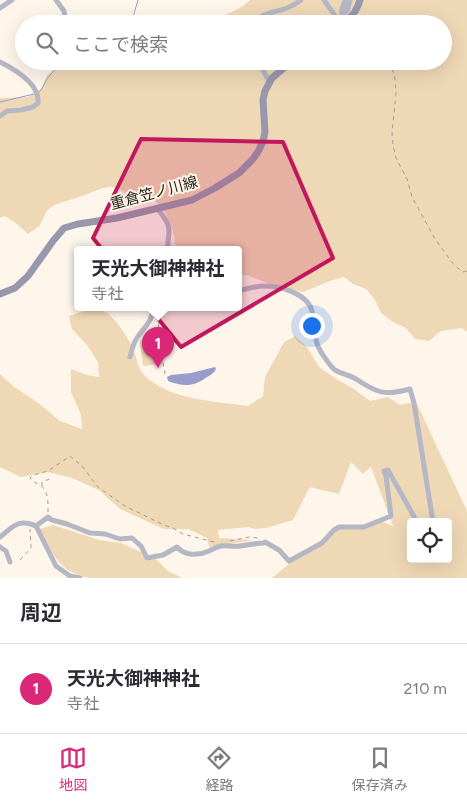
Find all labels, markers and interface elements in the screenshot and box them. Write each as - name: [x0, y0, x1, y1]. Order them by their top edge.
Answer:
- search box: [15, 15, 452, 70]
- icon: search: [33, 29, 61, 57]
- text: ここで検索: [73, 33, 168, 56]
- street label: 重倉笠ノ川線: [108, 173, 200, 213]
- popup: [74, 246, 242, 311]
- text: 天光大御神神社: [91, 257, 225, 280]
- text: 寺社: [91, 284, 124, 303]
- your location: [299, 313, 325, 339]
- pin: 1: [142, 327, 174, 368]
- map controls: [407, 518, 452, 563]
- button: locate: [407, 518, 452, 563]
- text: 周辺: [20, 600, 62, 625]
- text: 天光大御神神社: [67, 667, 200, 690]
- text: 1: [33, 679, 39, 698]
- text: 210 m: [404, 679, 447, 698]
- text: 寺社: [67, 694, 99, 713]
- tab: 地図: [59, 744, 87, 794]
- tab: 経路: [205, 744, 233, 794]
- tab: 保存済み: [352, 744, 408, 794]

